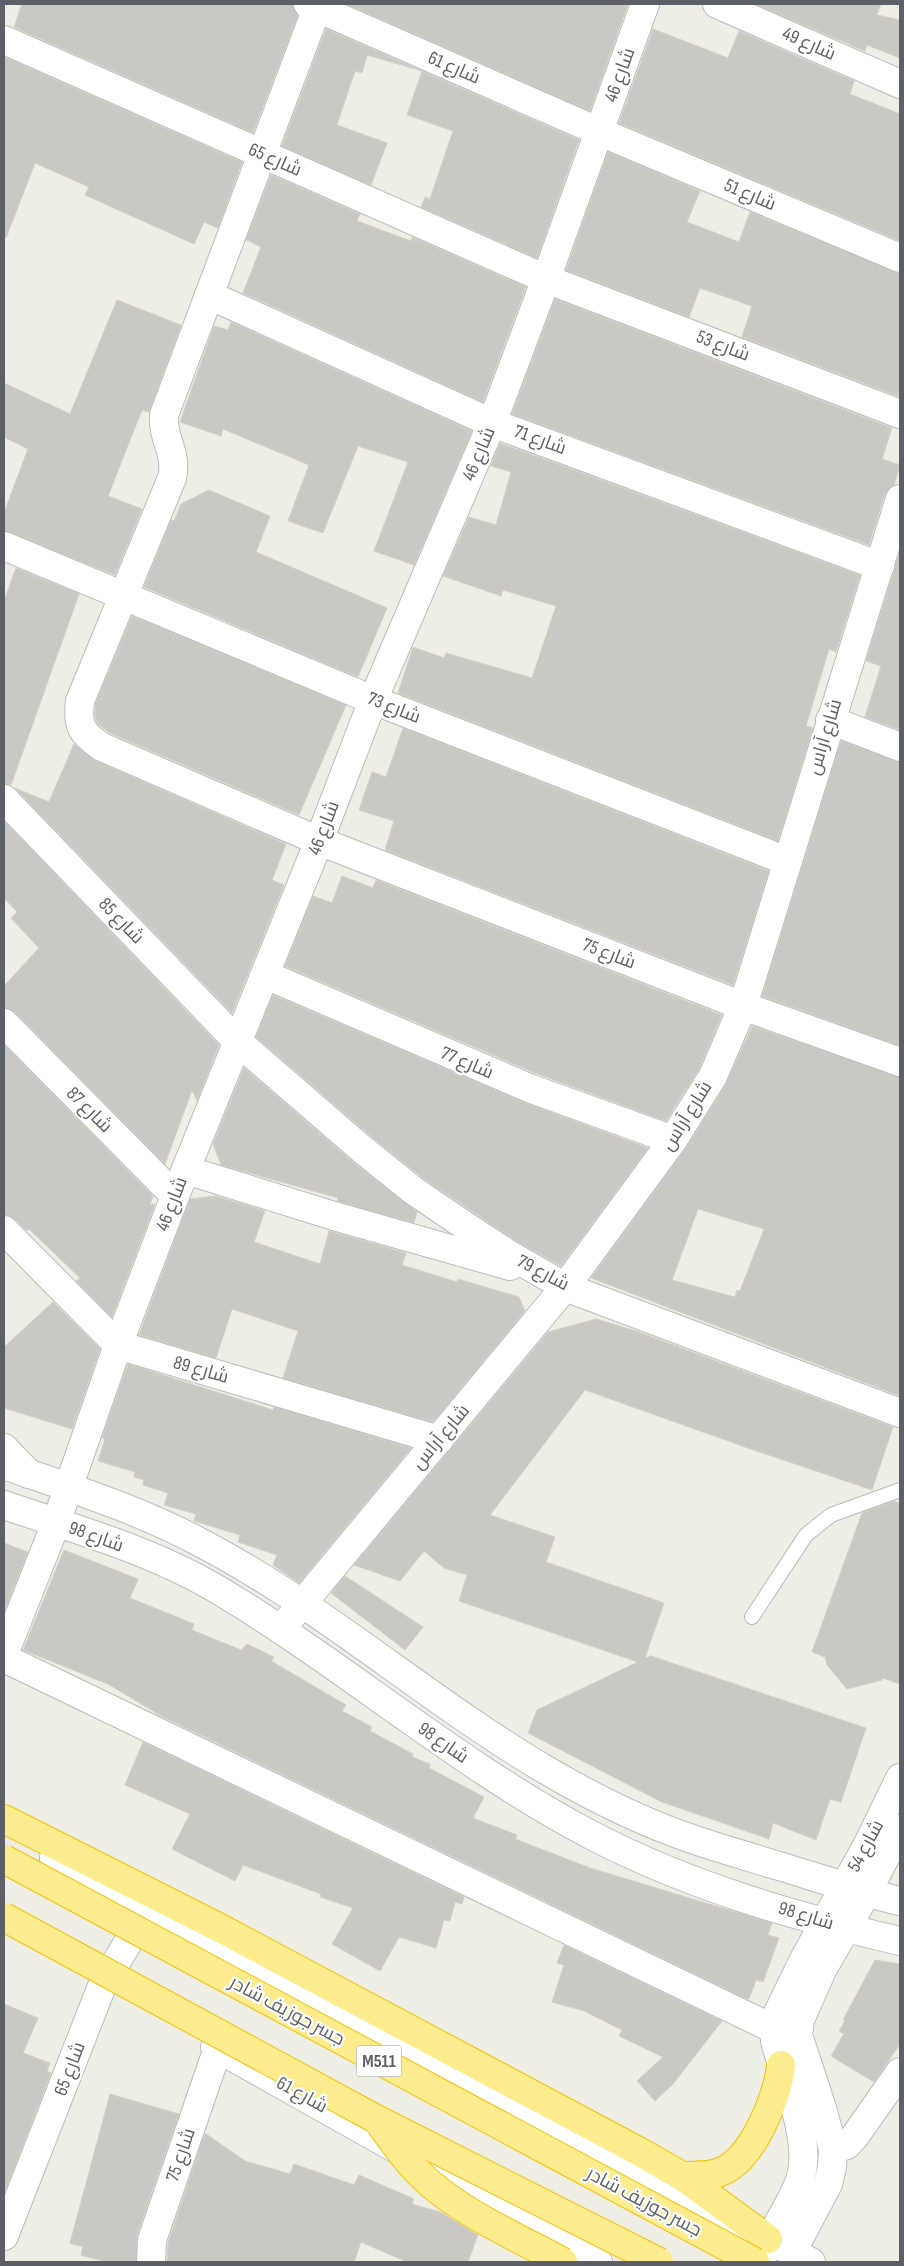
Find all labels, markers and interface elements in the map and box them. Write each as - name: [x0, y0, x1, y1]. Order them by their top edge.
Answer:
- street label: شارع 49: [778, 22, 839, 67]
- street label: شارع 46: [600, 45, 641, 106]
- street label: شارع 61: [424, 46, 484, 91]
- street label: شارع 65: [244, 138, 305, 183]
- street label: شارع 51: [720, 174, 779, 217]
- street label: شارع 53: [693, 325, 753, 368]
- street label: شارع 71: [510, 420, 569, 461]
- street label: شارع 46: [457, 424, 501, 485]
- street label: شارع 73: [364, 687, 424, 730]
- street label: شارع آراس: [803, 696, 848, 778]
- street label: شارع 46: [303, 798, 346, 859]
- street label: شارع 85: [93, 893, 149, 950]
- street label: شارع 75: [579, 933, 639, 976]
- street label: شارع 77: [437, 1042, 497, 1085]
- street label: شارع آراس: [657, 1077, 718, 1156]
- street label: شارع 87: [60, 1082, 117, 1139]
- street label: شارع 46: [151, 1174, 194, 1235]
- street label: شارع 79: [512, 1250, 573, 1297]
- street label: شارع 89: [170, 1351, 231, 1390]
- street label: شارع آراس: [407, 1400, 476, 1475]
- street label: شارع 98: [65, 1517, 127, 1558]
- street label: شارع 98: [413, 1717, 473, 1769]
- street label: شارع 54: [843, 1816, 890, 1876]
- street label: شارع 98: [775, 1897, 836, 1936]
- street label: جسر جوزيف شادر: [225, 1971, 348, 2051]
- street label: شارع 65: [49, 2039, 92, 2100]
- road number: M511: [356, 2045, 402, 2076]
- street label: شارع 61: [272, 2072, 332, 2119]
- street label: شارع 75: [161, 2125, 202, 2185]
- street label: جسر جوزيف شادر: [582, 2162, 705, 2242]

